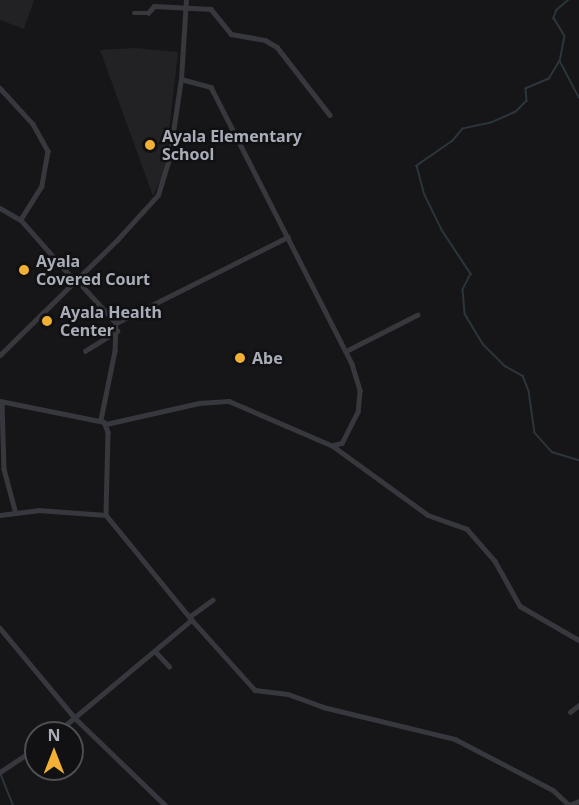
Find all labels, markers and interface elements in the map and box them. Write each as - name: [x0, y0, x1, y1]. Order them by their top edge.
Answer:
- place label: Ayala Elementary School: [162, 126, 302, 164]
- marker: Ayala Elementary School: [143, 138, 157, 152]
- place label: Ayala Covered Court: [36, 251, 150, 289]
- marker: Ayala Covered Court: [17, 263, 31, 277]
- place label: Ayala Health Center: [60, 302, 162, 340]
- marker: Ayala Health Center: [38, 312, 56, 330]
- place label: Abe: [252, 348, 283, 368]
- marker: Abe: [233, 351, 247, 365]
- north arrow: [24, 721, 84, 781]
- text: N: [47, 724, 61, 746]

